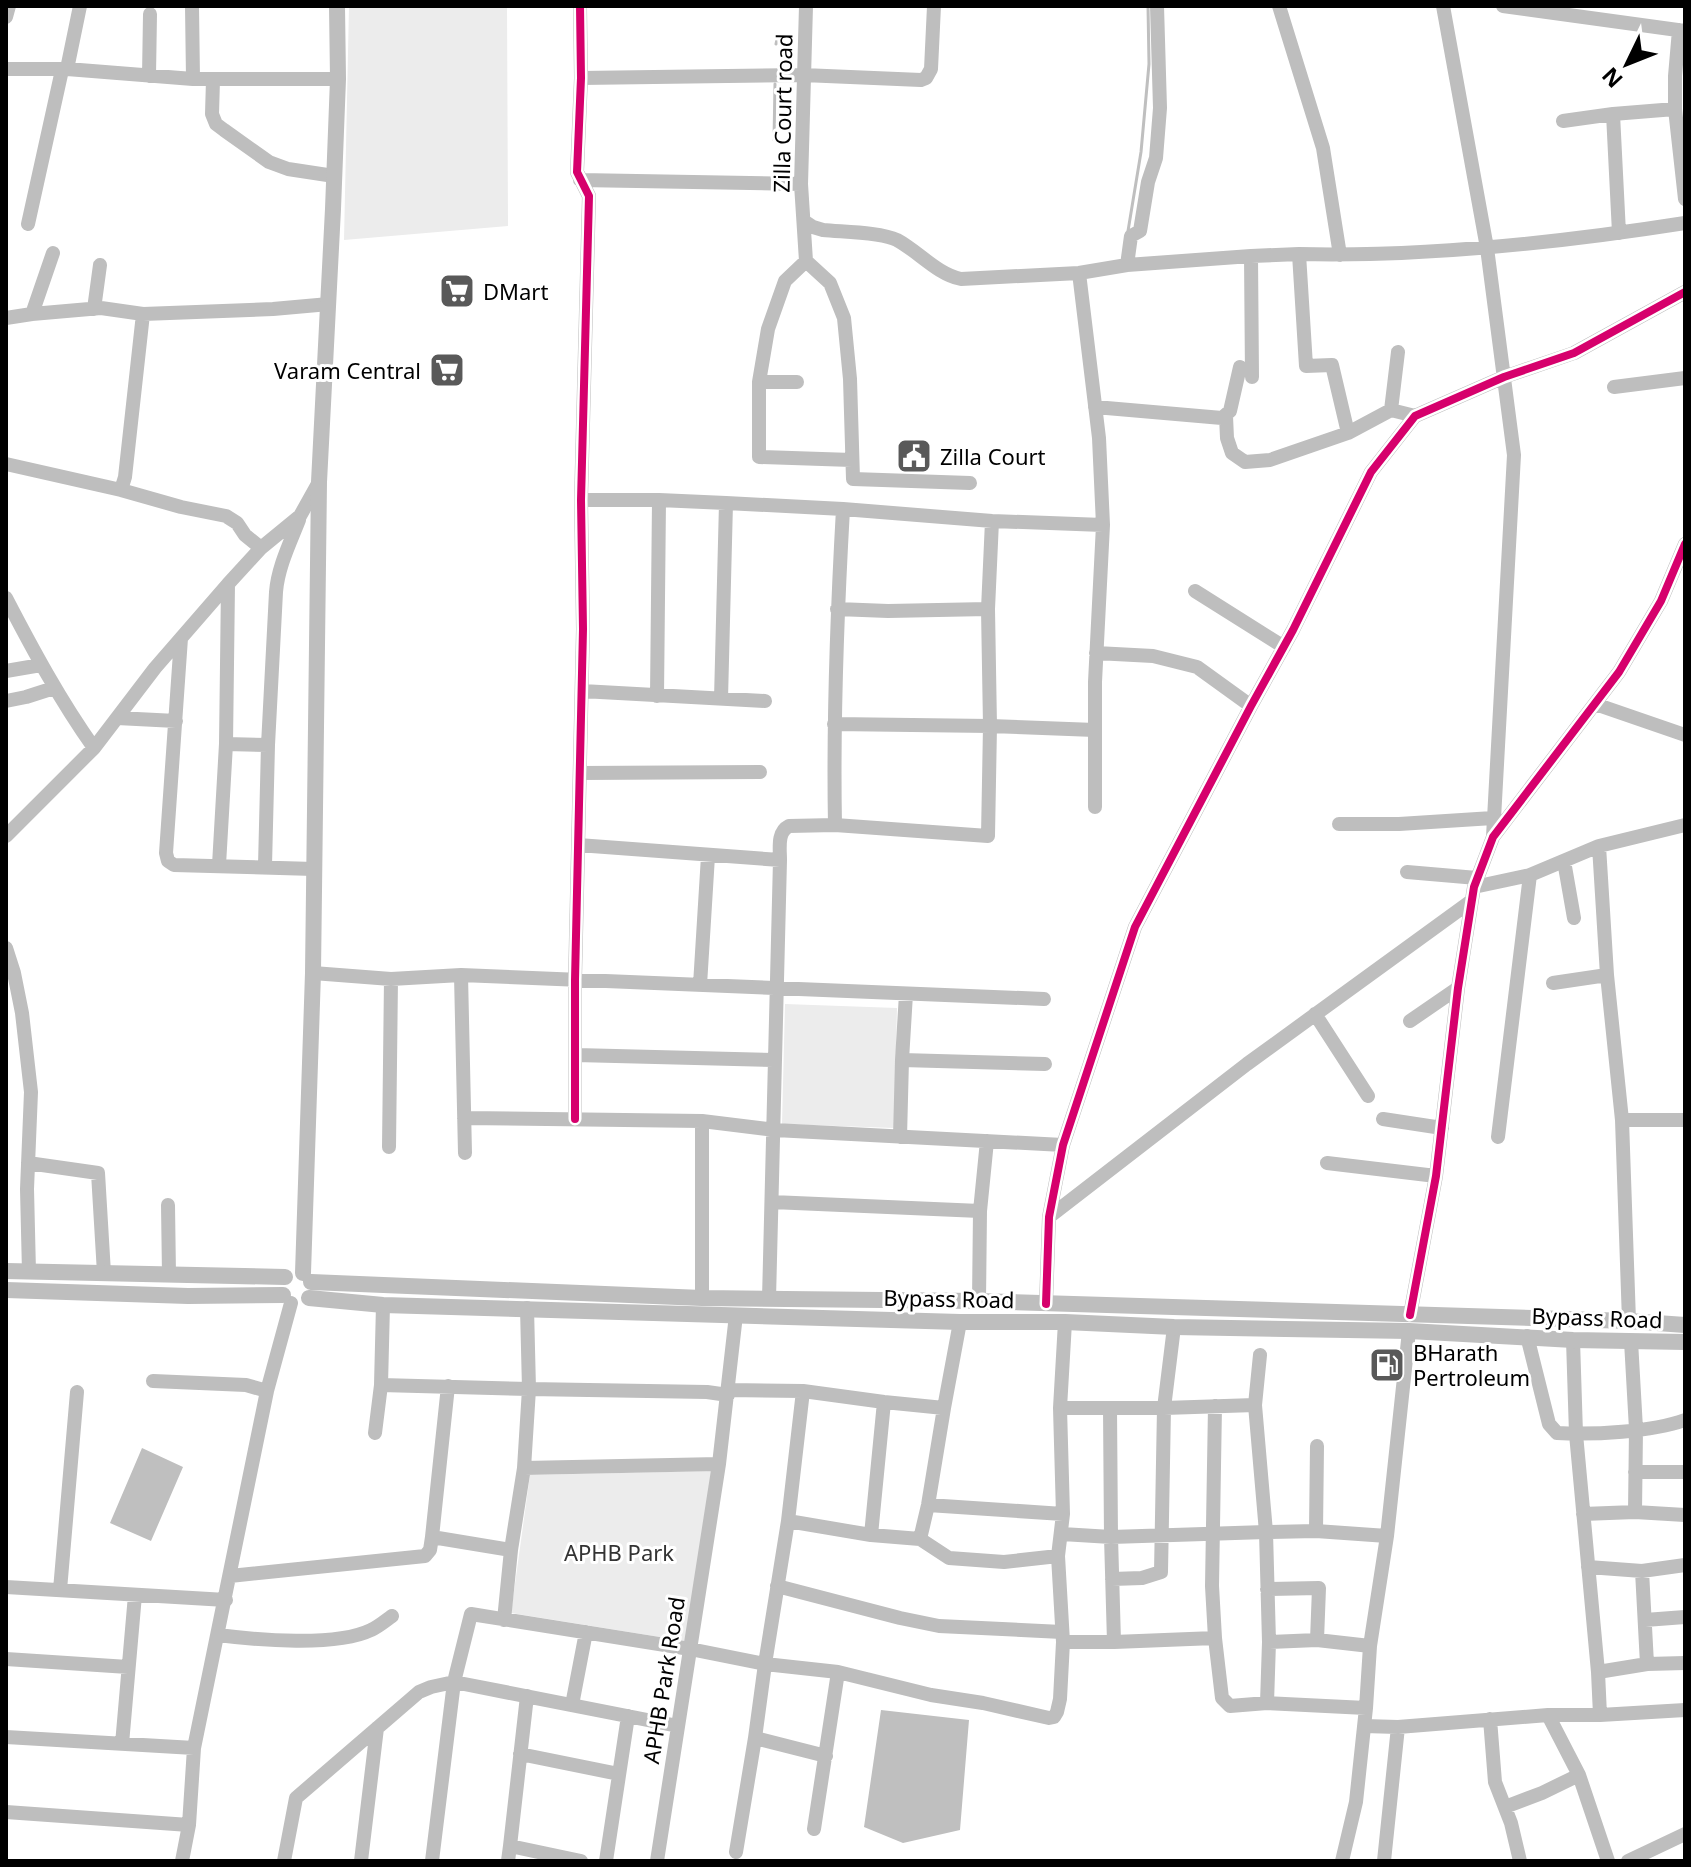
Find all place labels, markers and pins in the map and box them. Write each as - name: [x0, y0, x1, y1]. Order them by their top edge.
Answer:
- supermarket icon: DMart: [438, 272, 476, 310]
- place label: DMart: [483, 276, 548, 306]
- supermarket icon: Varam Central: [428, 351, 466, 389]
- place label: Varam Central: [274, 355, 421, 385]
- public building icon: Zilla Court: [895, 437, 933, 475]
- place label: Zilla Court: [940, 441, 1046, 471]
- place label: BHarath Pertroleum: [1413, 1337, 1530, 1392]
- fuel station icon: BHarath Pertroleum: [1368, 1346, 1406, 1384]

